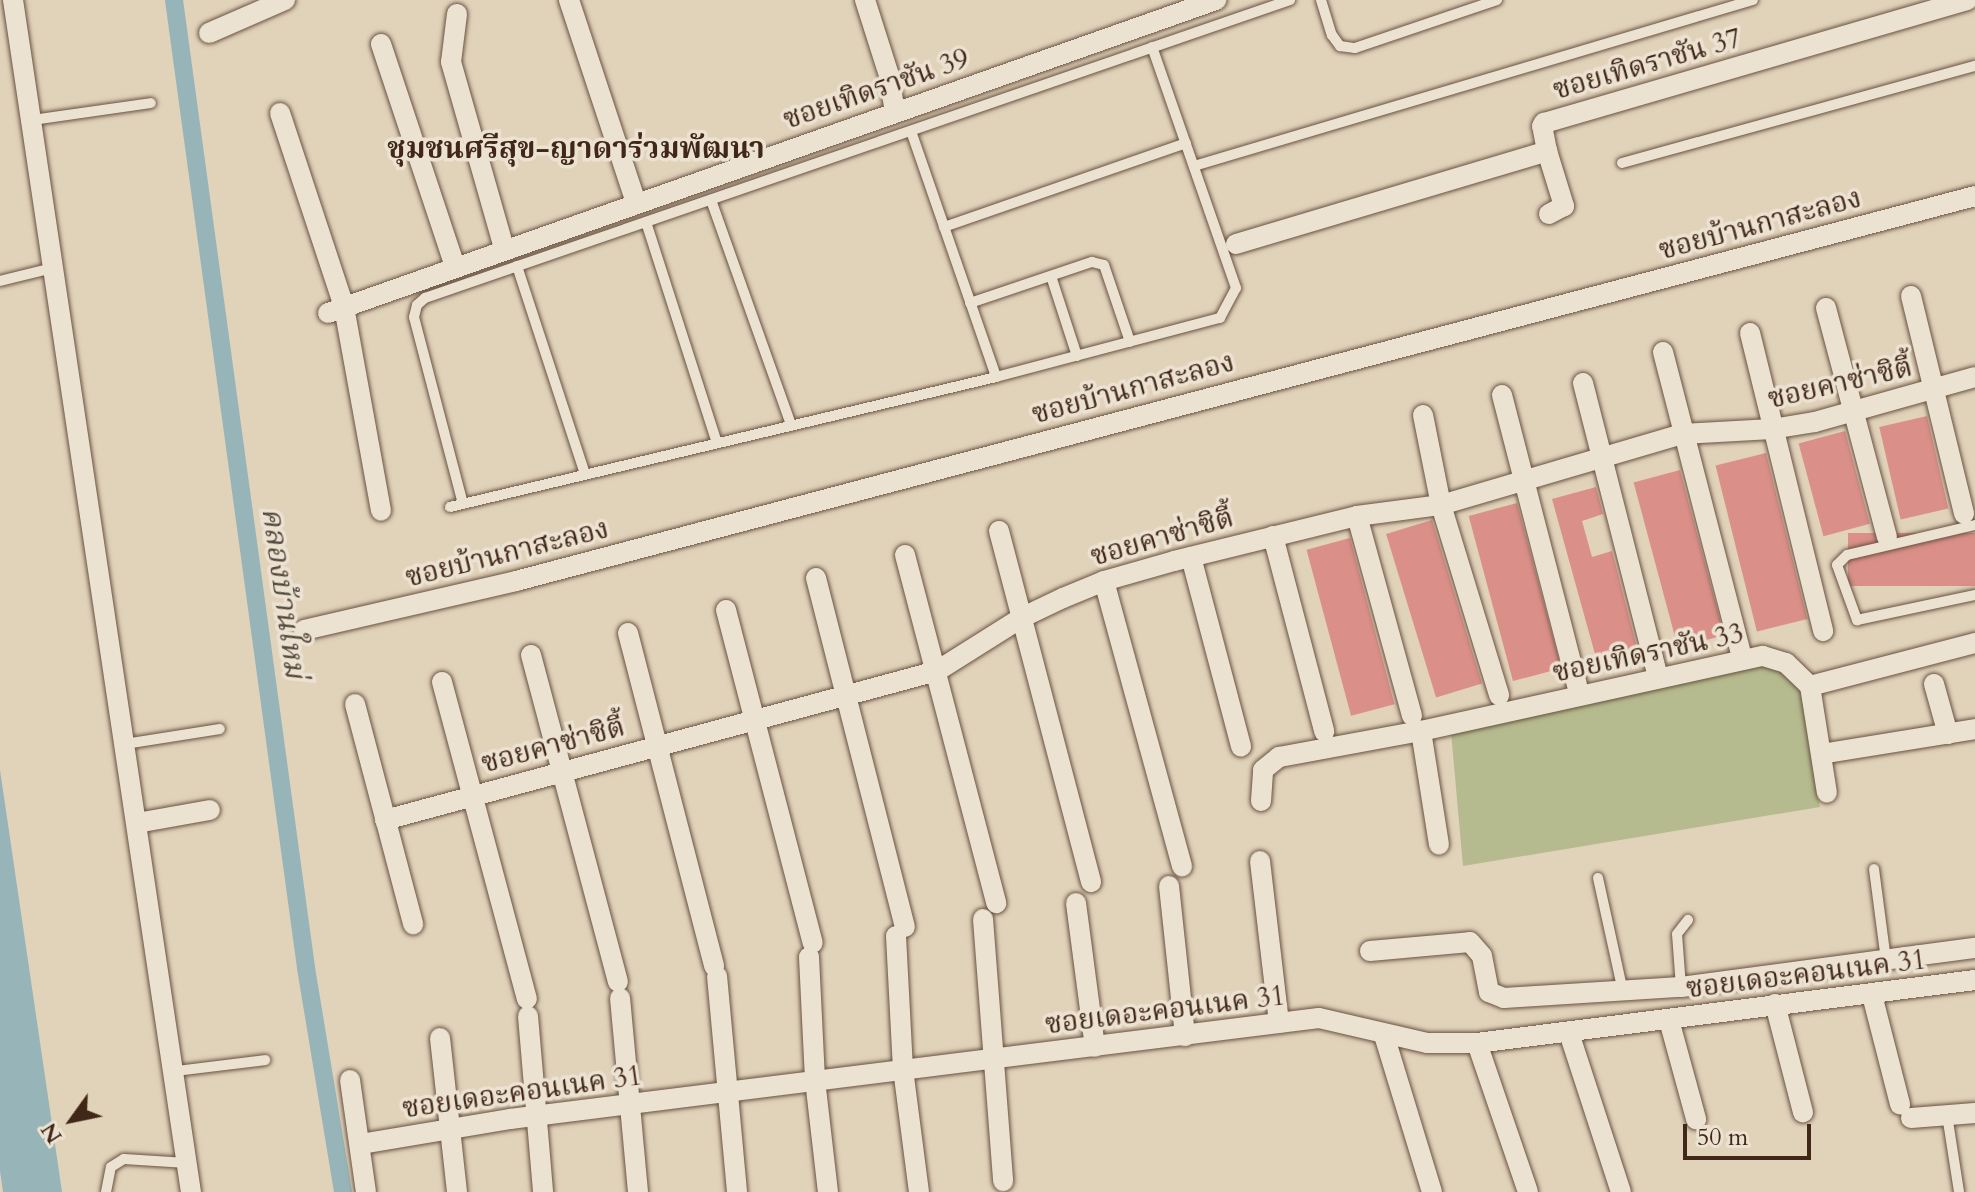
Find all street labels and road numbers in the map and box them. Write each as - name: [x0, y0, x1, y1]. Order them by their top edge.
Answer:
- street label: ซอยเทิดราชัน 37: [1549, 21, 1745, 107]
- street label: ซอยเทิดราชัน 39: [779, 41, 973, 137]
- street label: ซอยบ้านกาสะลอง: [1655, 181, 1865, 267]
- street label: ซอยบ้านกาสะลอง: [1028, 345, 1238, 431]
- street label: ซอยคาซ่าซิตี้: [1764, 350, 1916, 416]
- street label: ซอยคาซ่าซิตี้: [1087, 501, 1237, 573]
- street label: ซอยบ้านกาสะลอง: [402, 512, 612, 594]
- street label: ซอยเทิดราชัน 33: [1549, 616, 1747, 690]
- street label: ซอยคาซ่าซิตี้: [478, 710, 628, 780]
- street label: ซอยเดอะคอนเนค 31: [1684, 943, 1928, 1005]
- street label: ซอยเดอะคอนเนค 31: [1043, 979, 1287, 1041]
- street label: ซอยเดอะคอนเนค 31: [400, 1059, 644, 1125]

